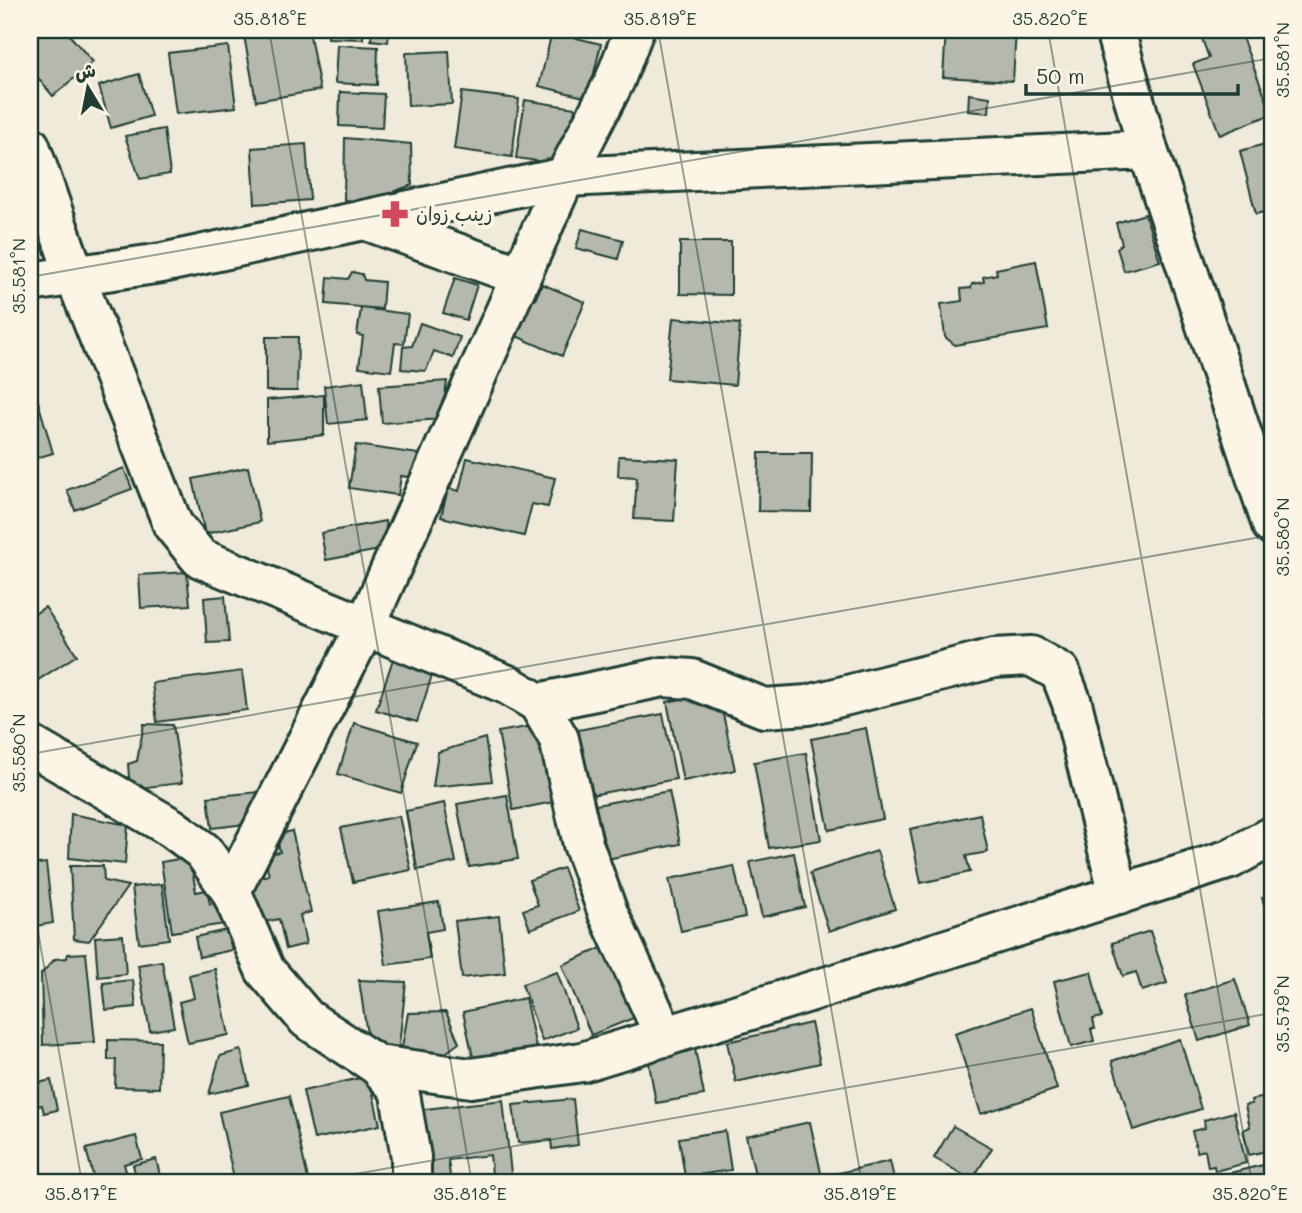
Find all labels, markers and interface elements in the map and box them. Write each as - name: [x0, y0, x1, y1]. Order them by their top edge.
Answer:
- text: 35.818°E: [233, 6, 307, 30]
- text: 35.819°E: [623, 6, 697, 30]
- text: 35.820°E: [1012, 6, 1088, 30]
- text: 35.581°N: [1270, 22, 1294, 98]
- north arrow: [52, 52, 122, 122]
- scale bar: [1026, 52, 1237, 96]
- text: ش: [72, 57, 98, 85]
- text: 50 m: [1036, 62, 1085, 89]
- pharmacy icon: زينب زوان: [380, 199, 410, 229]
- place label: زينب زوان: [416, 201, 493, 226]
- text: 35.581°N: [6, 238, 30, 314]
- text: 35.580°N: [1270, 497, 1294, 577]
- text: 35.580°N: [6, 713, 30, 793]
- text: 35.579°N: [1270, 975, 1294, 1053]
- text: 35.817°E: [45, 1181, 117, 1205]
- text: 35.818°E: [433, 1181, 507, 1205]
- text: 35.819°E: [823, 1181, 897, 1205]
- text: 35.820°E: [1212, 1181, 1288, 1205]

